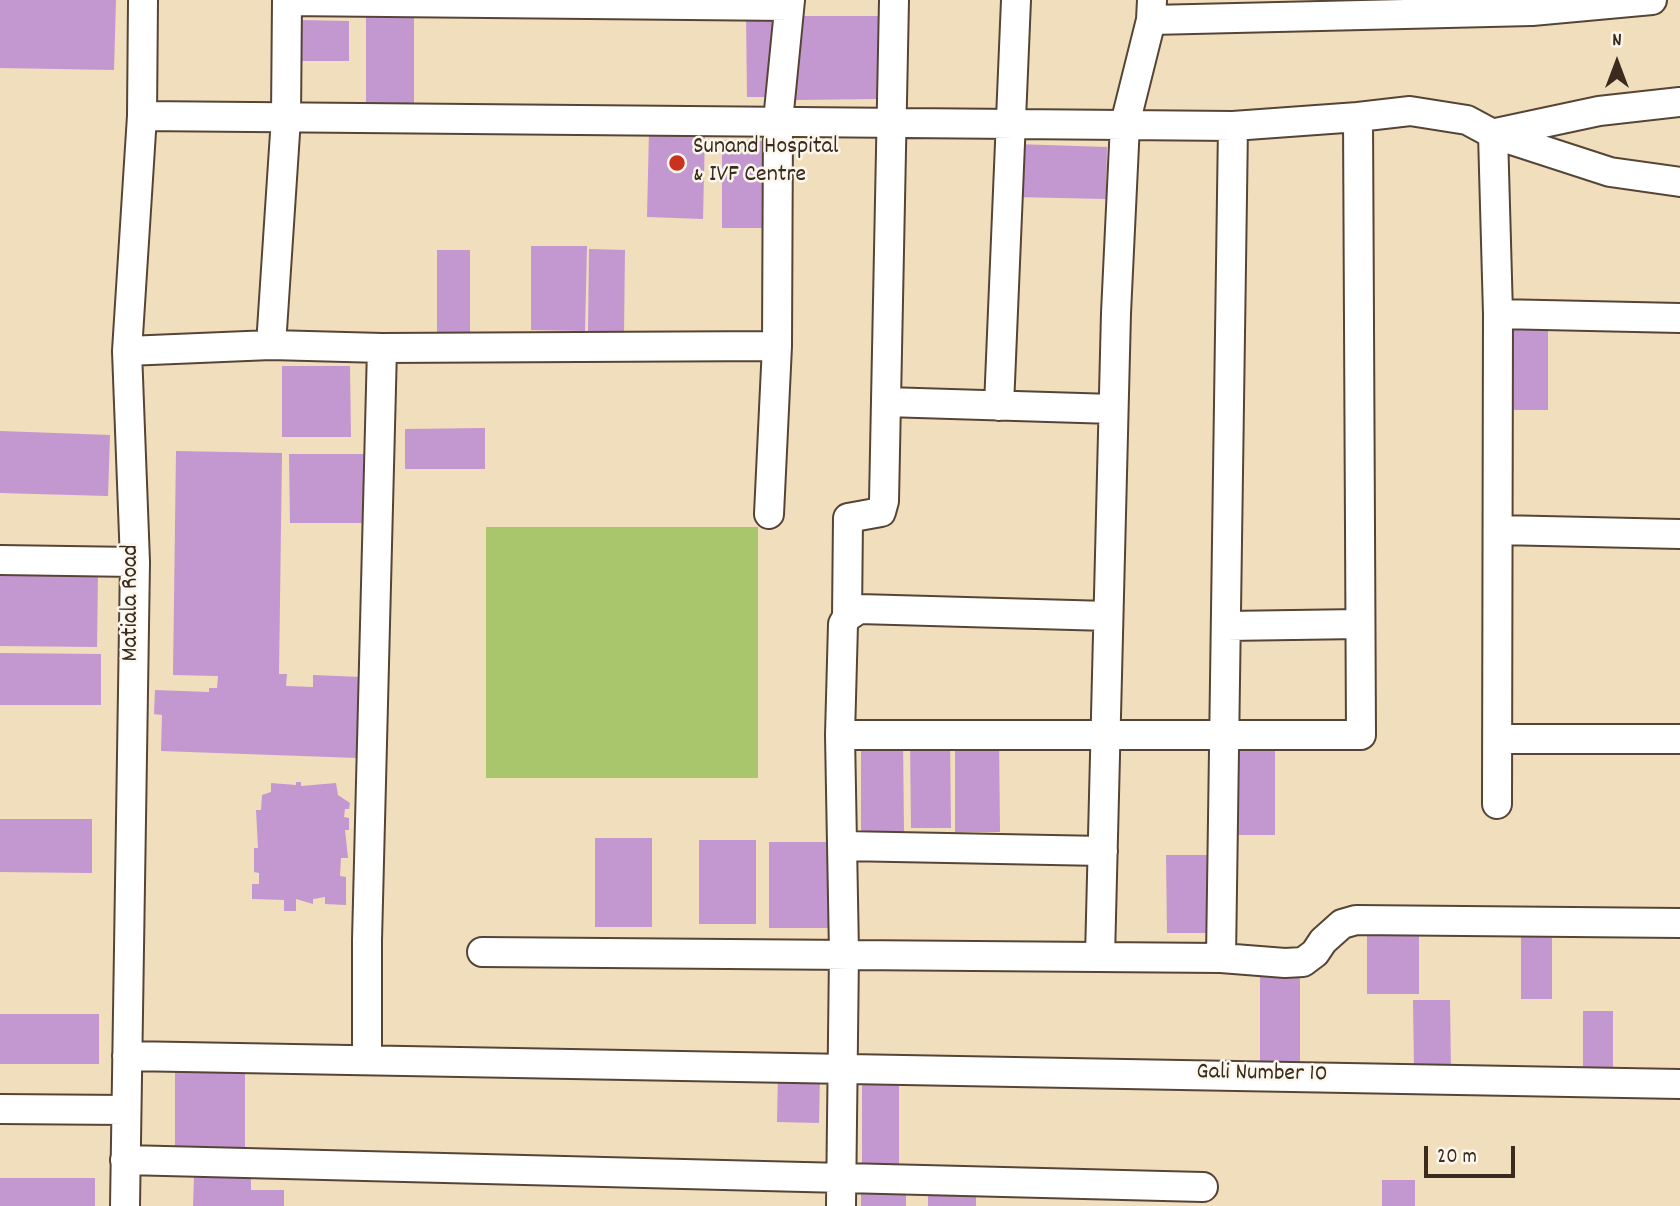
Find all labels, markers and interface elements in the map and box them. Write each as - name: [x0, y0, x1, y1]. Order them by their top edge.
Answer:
- north arrow: [1582, 28, 1652, 98]
- text: N: [1612, 28, 1622, 55]
- place label: Sunand Hospital & IVF Centre: [693, 135, 838, 191]
- marker: Sunand Hospital & IVF Centre: [667, 153, 687, 173]
- street label: Matiala Road: [119, 544, 147, 662]
- street label: Gali Number 10: [1196, 1059, 1328, 1091]
- scale bar: [1428, 1132, 1519, 1176]
- text: 20 m: [1437, 1143, 1477, 1173]

